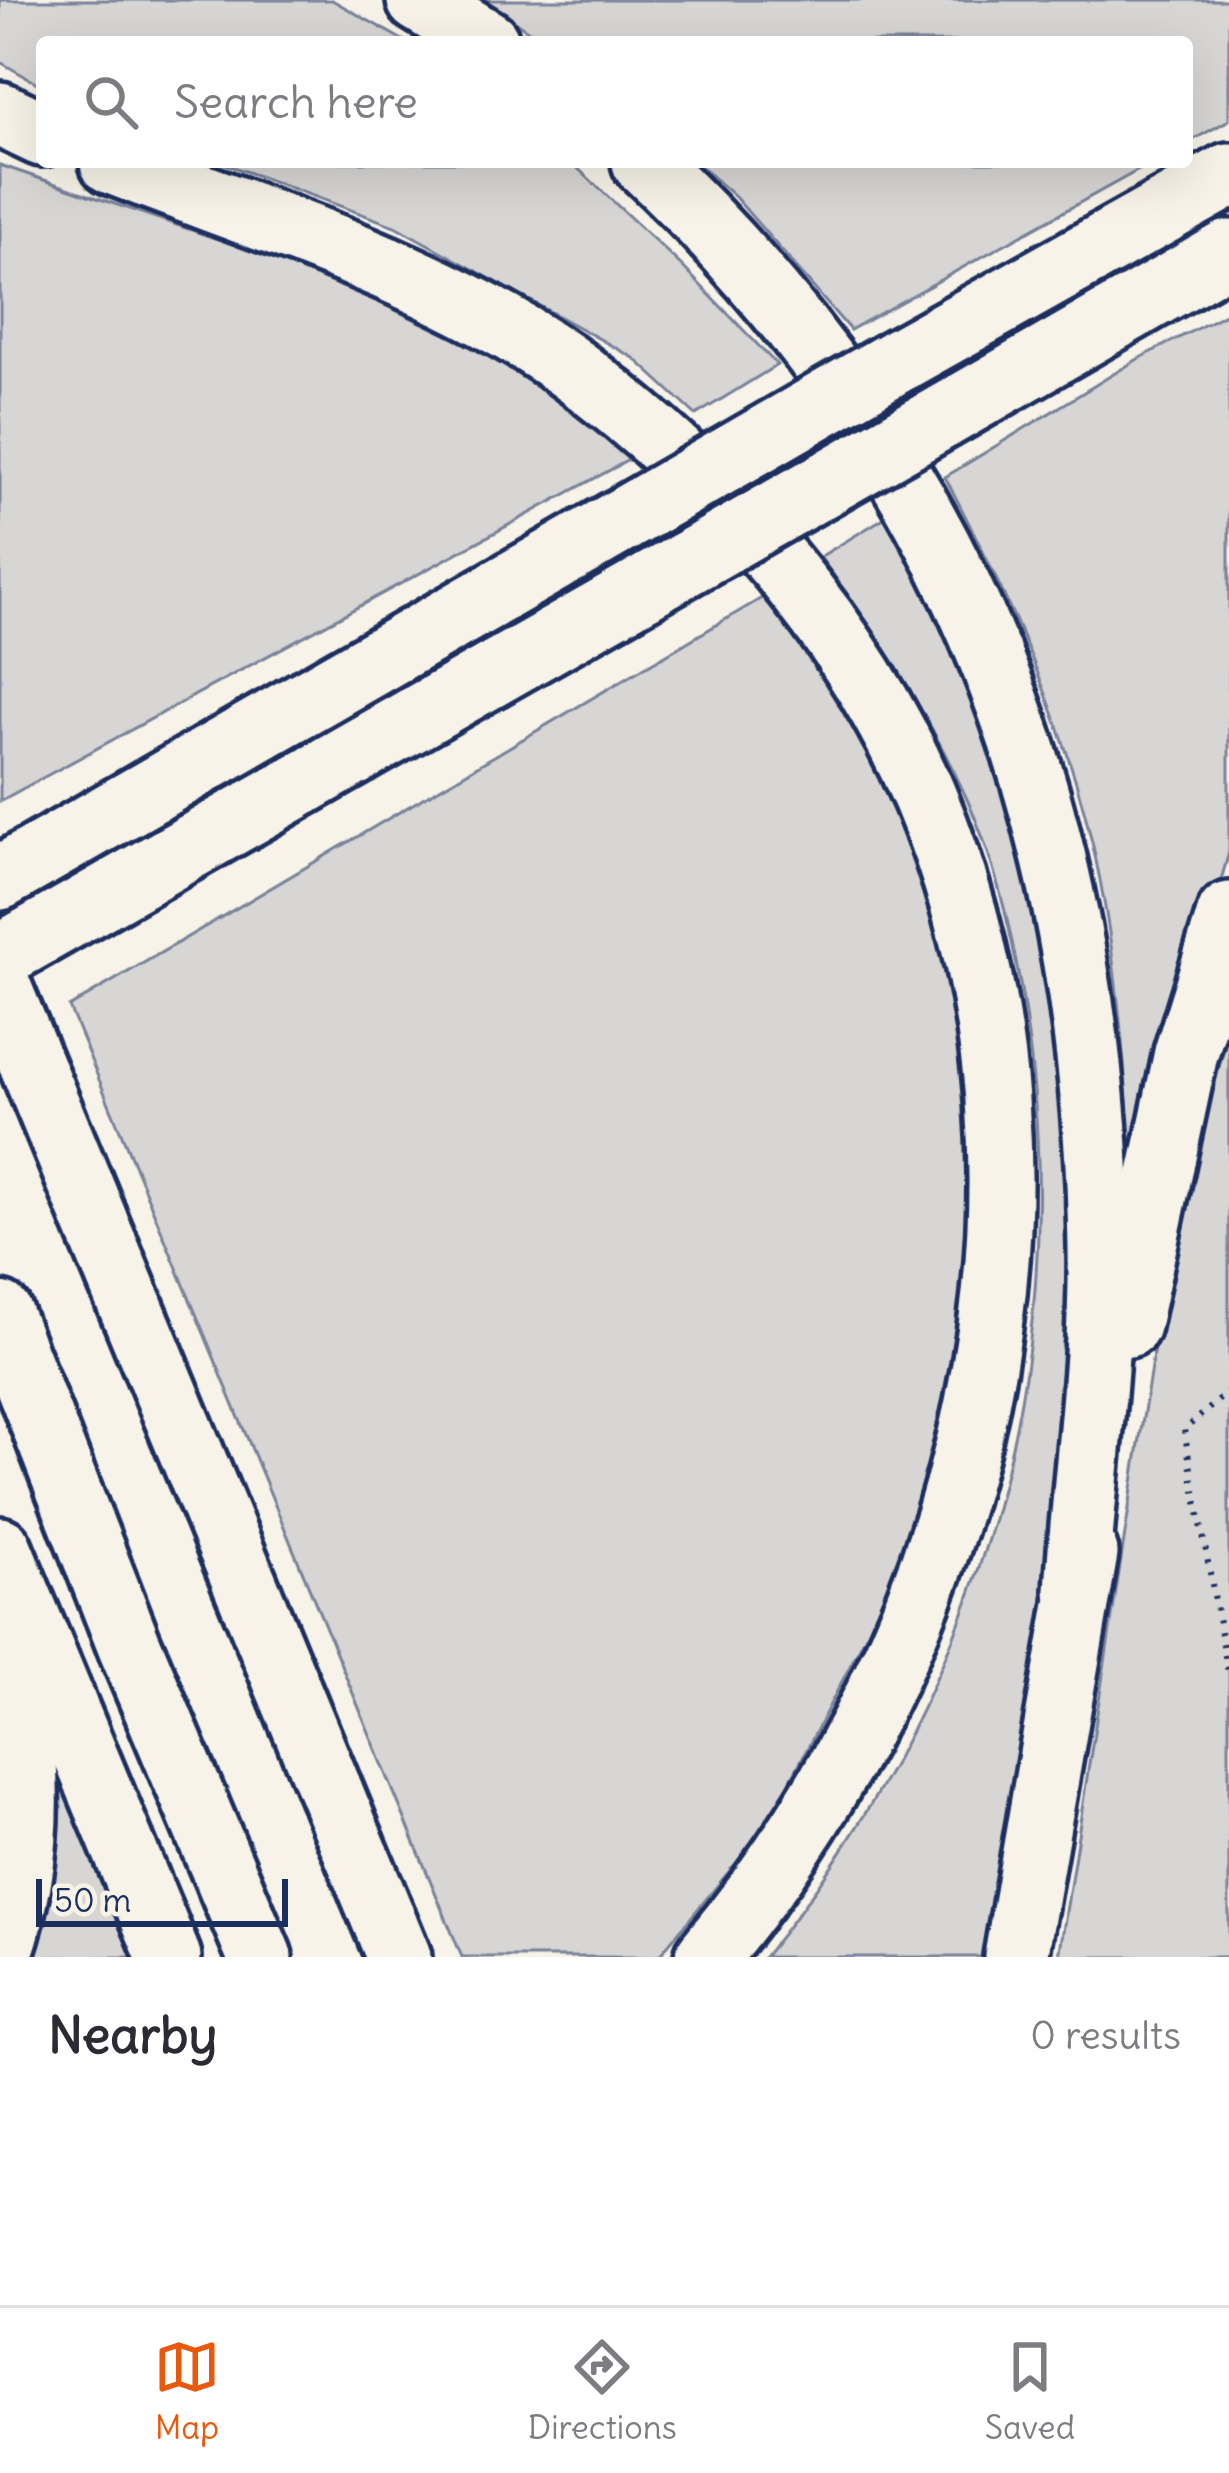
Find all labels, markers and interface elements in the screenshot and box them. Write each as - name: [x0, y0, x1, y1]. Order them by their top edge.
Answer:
- search box: [36, 36, 1193, 168]
- icon: search: [78, 69, 144, 135]
- text: Search here: [174, 74, 418, 130]
- scale bar: [36, 1873, 288, 1926]
- text: 50 m: [54, 1879, 131, 1921]
- text: Nearby: [48, 2003, 217, 2067]
- text: 0 results: [1030, 2011, 1181, 2060]
- tab: Map: [154, 2334, 220, 2448]
- tab: Directions: [528, 2334, 677, 2448]
- tab: Saved: [985, 2334, 1075, 2448]

